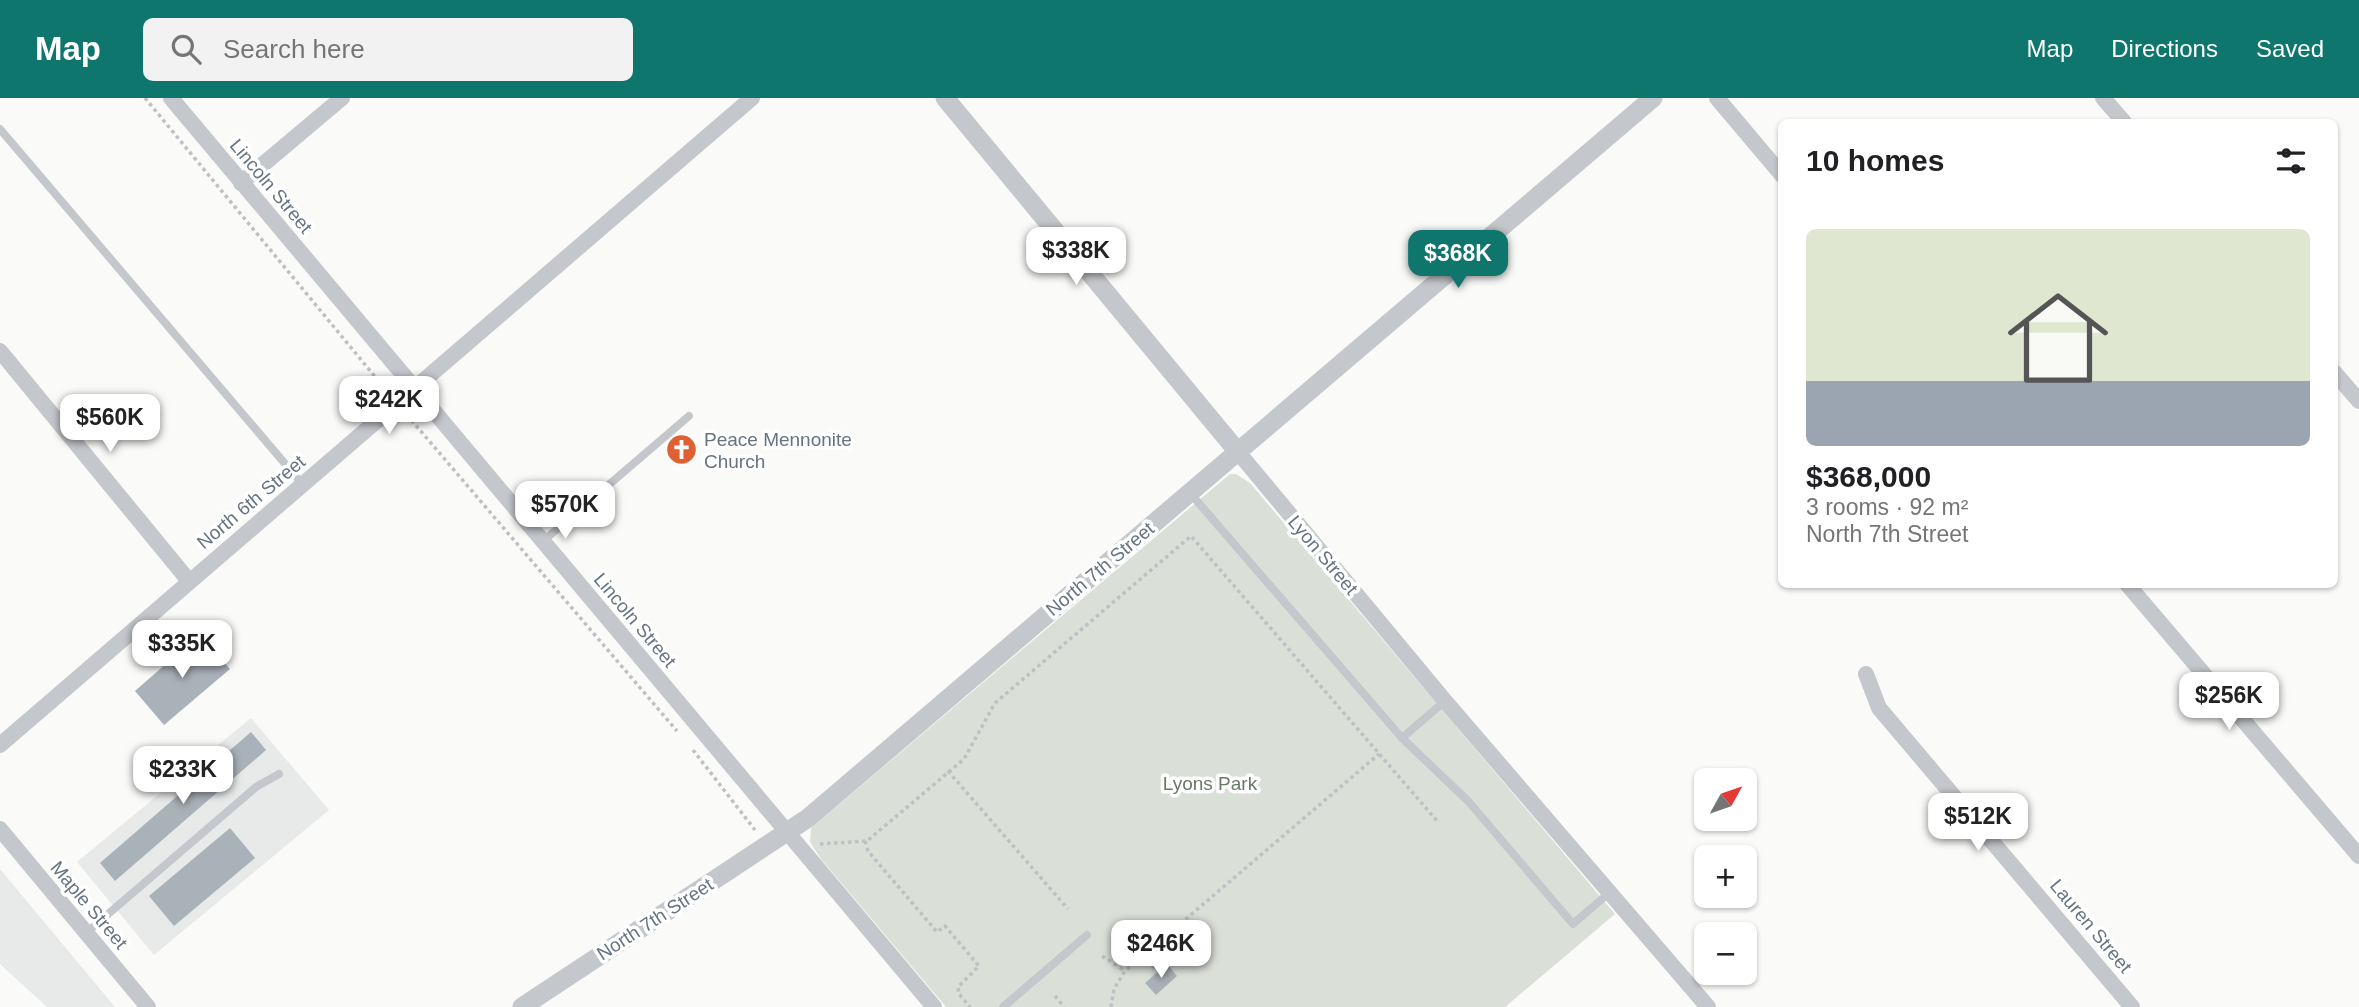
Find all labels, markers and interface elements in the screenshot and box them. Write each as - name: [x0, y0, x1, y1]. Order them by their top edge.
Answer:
- search box: [143, 18, 633, 81]
- text: Map: [35, 30, 101, 67]
- icon: search: [167, 30, 205, 68]
- text: Search here: [223, 34, 365, 64]
- text: Map: [2027, 35, 2073, 62]
- text: Directions: [2111, 35, 2218, 62]
- text: Saved: [2256, 35, 2324, 62]
- street label: Lincoln Street: [226, 135, 317, 238]
- icon: filters: [2272, 142, 2310, 180]
- text: 10 homes: [1806, 144, 1944, 177]
- pin: $338K: [1027, 228, 1125, 287]
- pin: $368K: [1409, 230, 1507, 290]
- text: $338K: [1042, 237, 1110, 263]
- text: $368K: [1424, 240, 1492, 266]
- icon: home: [1995, 275, 2121, 401]
- pin: $242K: [340, 376, 438, 436]
- text: $242K: [355, 386, 423, 412]
- pin: $560K: [61, 394, 159, 454]
- text: $560K: [76, 404, 144, 430]
- place label: Peace Mennonite Church: [704, 429, 852, 472]
- church icon: Peace Mennonite Church: [664, 433, 698, 467]
- street label: North 6th Street: [193, 450, 310, 553]
- text: $368,000: [1806, 460, 1931, 493]
- pin: $570K: [516, 482, 614, 541]
- text: $570K: [531, 491, 599, 517]
- text: 3 rooms · 92 m²: [1806, 494, 1968, 520]
- street label: Lyon Street: [1284, 511, 1363, 599]
- street label: North 7th Street: [1042, 517, 1159, 620]
- text: North 7th Street: [1806, 521, 1968, 547]
- street label: Lincoln Street: [590, 569, 681, 672]
- pin: $335K: [133, 620, 231, 680]
- text: $335K: [148, 630, 216, 656]
- pin: $256K: [2180, 672, 2278, 732]
- text: $256K: [2195, 682, 2263, 708]
- pin: $233K: [134, 746, 232, 806]
- text: $233K: [149, 756, 217, 782]
- north arrow: [1694, 768, 1757, 831]
- map controls: [1694, 768, 1757, 985]
- park label: Lyons Park: [1163, 773, 1258, 794]
- pin: $512K: [1929, 794, 2027, 853]
- text: $512K: [1944, 803, 2012, 829]
- button: +: [1694, 845, 1757, 908]
- street label: Maple Street: [46, 857, 132, 954]
- street label: North 7th Street: [593, 873, 718, 964]
- street label: Lauren Street: [2046, 875, 2137, 977]
- pin: $246K: [1112, 920, 1210, 980]
- button: −: [1694, 922, 1757, 985]
- text: $246K: [1127, 930, 1195, 956]

